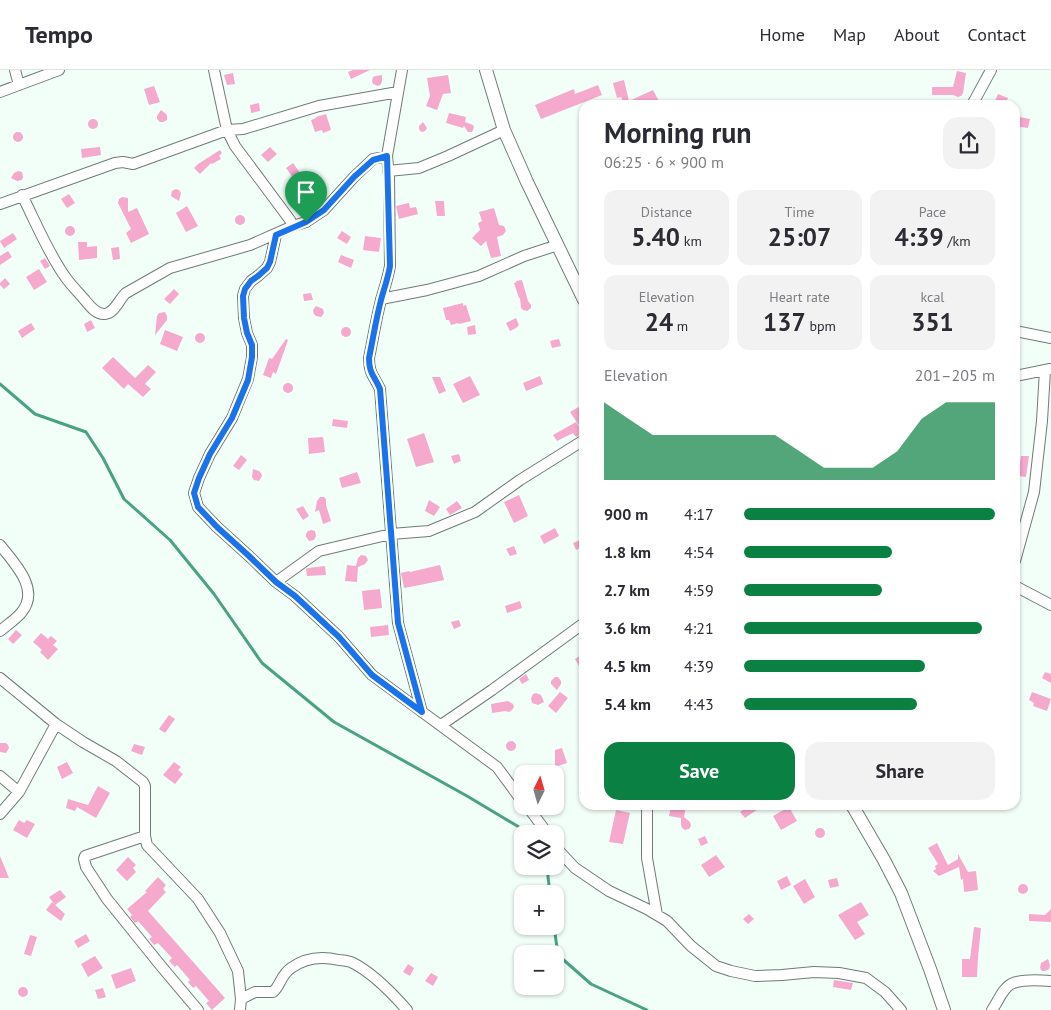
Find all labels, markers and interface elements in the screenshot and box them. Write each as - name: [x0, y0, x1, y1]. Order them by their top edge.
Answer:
- text: Tempo: [25, 19, 93, 50]
- text: Home: [759, 23, 805, 46]
- text: Map: [833, 23, 866, 46]
- text: About: [894, 23, 940, 46]
- text: Contact: [968, 23, 1026, 46]
- text: Morning run: [604, 114, 752, 151]
- button: share: [943, 117, 995, 169]
- text: 06:25 · 6 × 900 m: [604, 152, 724, 172]
- pin: [285, 171, 327, 222]
- icon: arrive: [292, 178, 320, 206]
- text: Distance: [641, 203, 692, 221]
- text: Time: [784, 203, 815, 221]
- text: Pace: [919, 203, 946, 221]
- text: 5.40: [631, 221, 680, 253]
- text: 25:07: [768, 221, 831, 253]
- text: 4:39: [894, 221, 944, 253]
- text: km: [680, 232, 702, 250]
- text: /km: [944, 232, 971, 250]
- text: Elevation: [639, 288, 694, 306]
- text: Heart rate: [769, 288, 830, 306]
- text: kcal: [921, 288, 944, 306]
- text: 24: [645, 306, 673, 338]
- text: 137: [763, 306, 806, 338]
- text: 351: [911, 306, 954, 338]
- text: m: [673, 317, 688, 335]
- text: bpm: [806, 317, 836, 335]
- text: Elevation: [604, 365, 668, 385]
- text: 201–205 m: [915, 365, 995, 385]
- text: 900 m: [604, 504, 648, 524]
- text: 4:17: [684, 504, 714, 524]
- text: 1.8 km: [604, 542, 651, 562]
- text: 4:54: [684, 542, 714, 562]
- text: 2.7 km: [604, 580, 650, 600]
- text: 4:59: [684, 580, 714, 600]
- text: 3.6 km: [604, 618, 651, 638]
- text: 4:21: [684, 618, 714, 638]
- text: 4.5 km: [604, 656, 651, 676]
- text: 4:39: [684, 656, 714, 676]
- text: 5.4 km: [604, 694, 651, 714]
- text: 4:43: [684, 694, 714, 714]
- button: Save: [604, 742, 795, 800]
- button: Share: [805, 742, 995, 800]
- north arrow: [514, 765, 564, 815]
- map controls: [514, 765, 564, 995]
- button: layers: [514, 825, 564, 875]
- button: +: [514, 885, 564, 935]
- button: −: [514, 945, 564, 995]

